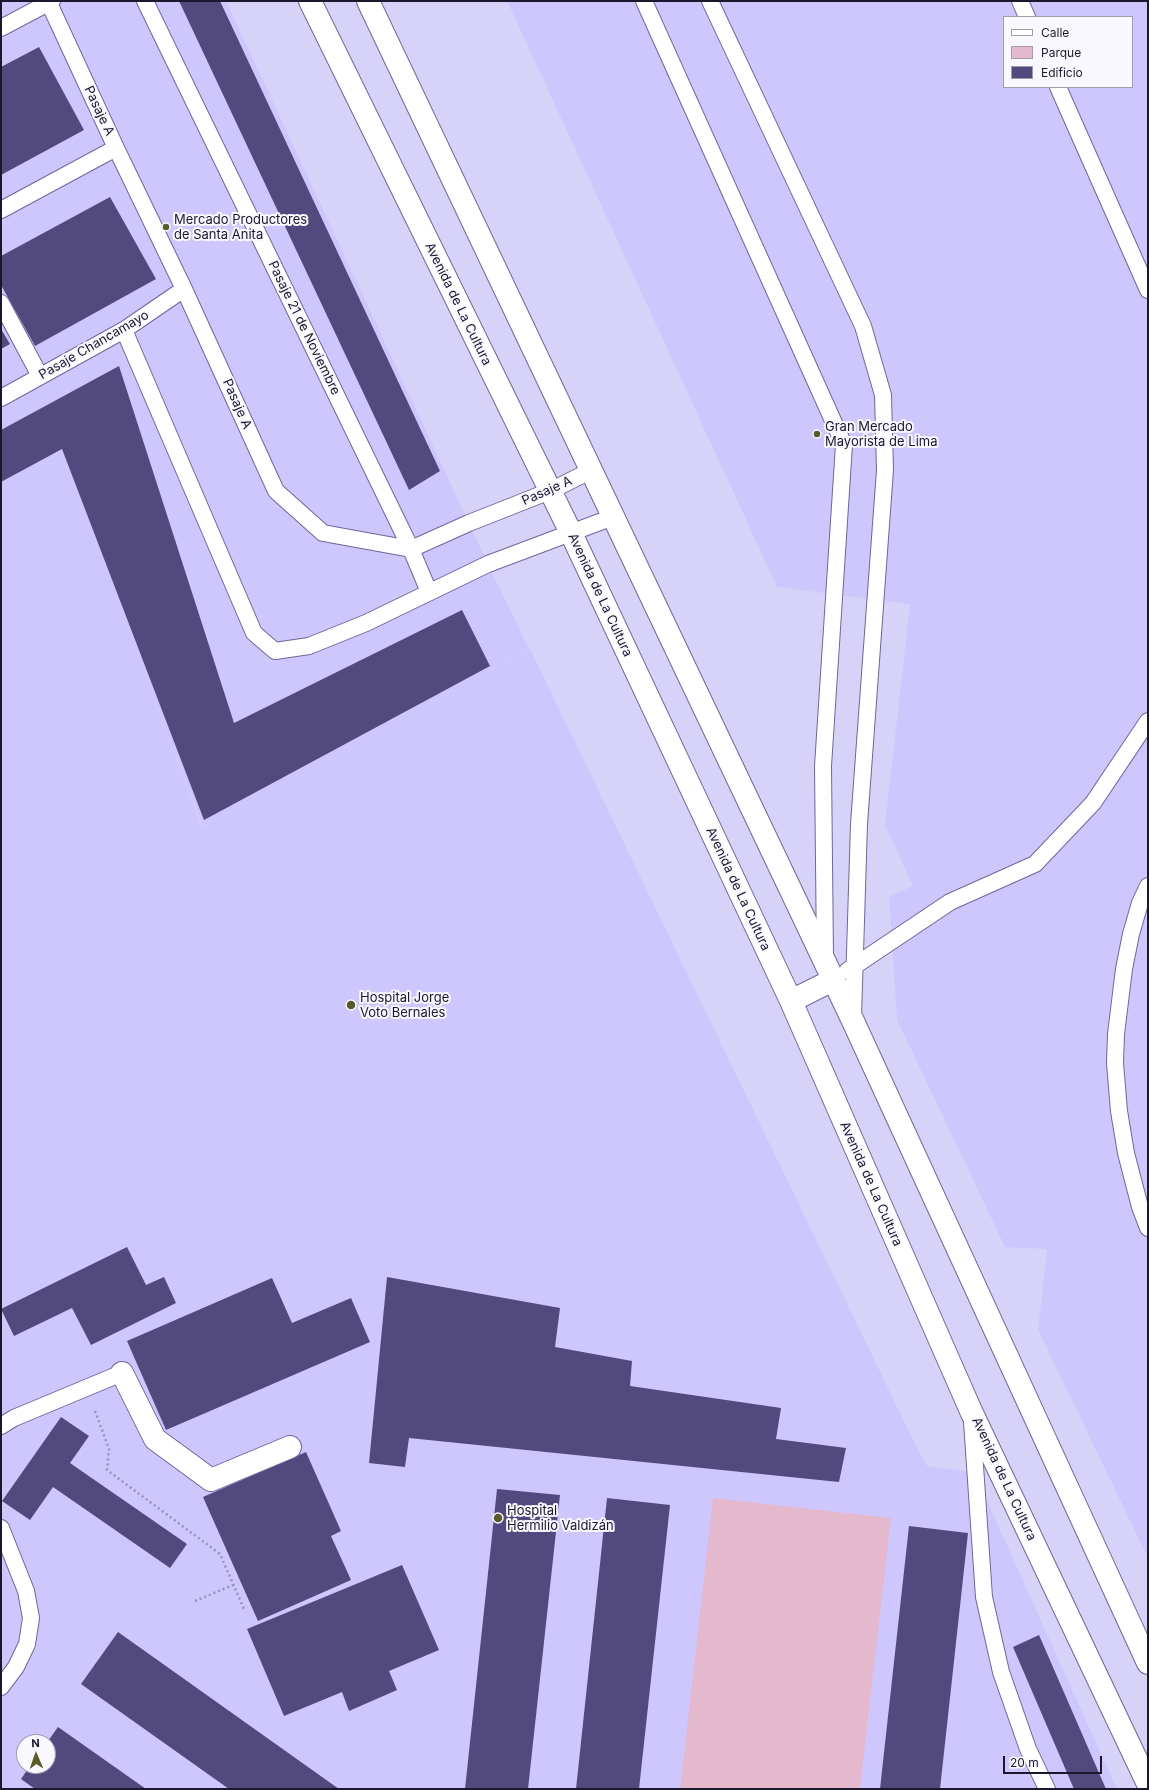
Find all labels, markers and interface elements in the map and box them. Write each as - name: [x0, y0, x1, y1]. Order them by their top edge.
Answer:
- legend: [1003, 16, 1133, 88]
- text: Calle: [1041, 25, 1069, 40]
- text: Parque: [1041, 45, 1081, 60]
- text: Edificio: [1041, 65, 1083, 80]
- street label: Pasaje A: [81, 84, 117, 138]
- place label: Mercado Productores de Santa Anita: [174, 212, 307, 243]
- marker: Mercado Productores de Santa Anita: [161, 222, 171, 232]
- street label: Avenida de La Cultura: [421, 240, 495, 368]
- street label: Pasaje 21 de Noviembre: [265, 258, 343, 398]
- street label: Pasaje Chancamayo: [36, 307, 152, 383]
- street label: Pasaje A: [219, 377, 255, 431]
- place label: Gran Mercado Mayorista de Lima: [825, 419, 937, 450]
- marker: Gran Mercado Mayorista de Lima: [812, 429, 822, 439]
- street label: Pasaje A: [520, 473, 574, 509]
- street label: Avenida de La Cultura: [564, 531, 636, 659]
- street label: Avenida de La Cultura: [702, 825, 774, 953]
- place label: Hospital Jorge Voto Bernales: [360, 990, 449, 1021]
- marker: Hospital Jorge Voto Bernales: [345, 999, 357, 1011]
- street label: Avenida de La Cultura: [836, 1119, 906, 1249]
- street label: Avenida de La Cultura: [968, 1415, 1040, 1543]
- place label: Hospital Hermilio Valdizán: [507, 1503, 614, 1534]
- marker: Hospital Hermilio Valdizán: [492, 1512, 504, 1524]
- north arrow: [16, 1734, 56, 1774]
- text: N: [31, 1736, 40, 1750]
- scale bar: [1005, 1748, 1104, 1774]
- text: 20 m: [1010, 1755, 1039, 1770]

